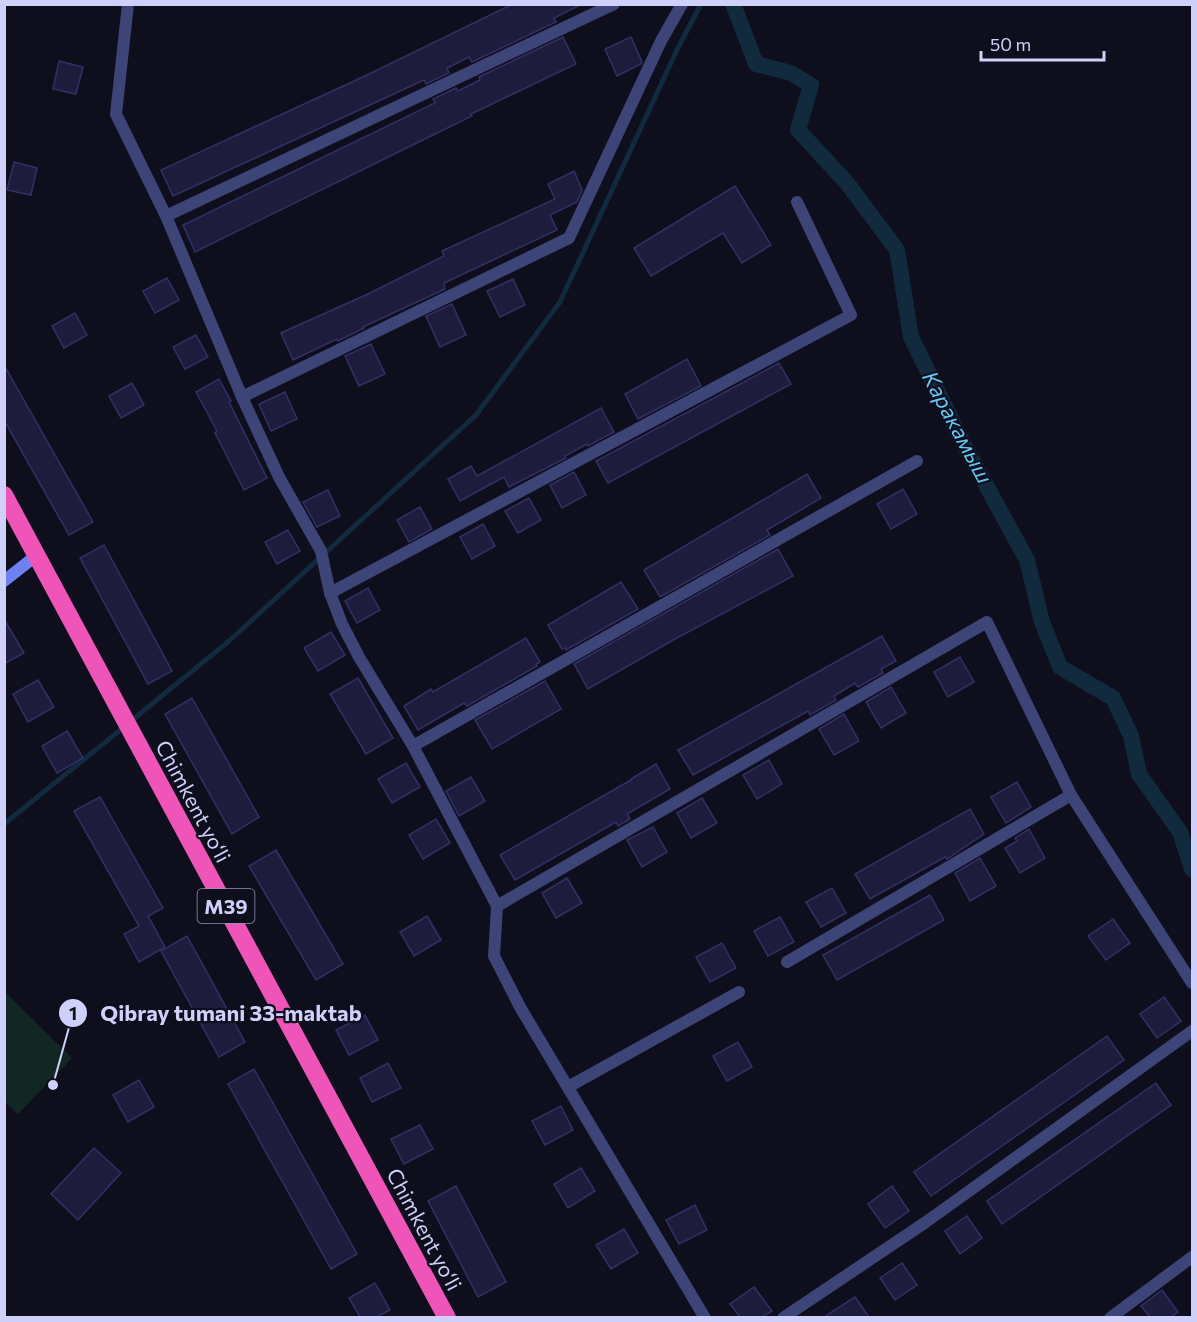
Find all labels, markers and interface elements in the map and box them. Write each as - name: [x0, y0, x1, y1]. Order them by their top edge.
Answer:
- scale bar: [981, 24, 1104, 62]
- text: 50 m: [990, 33, 1031, 55]
- water label: Каракамыш: [917, 366, 999, 488]
- street label: Chimkent yo‘li: [151, 736, 237, 866]
- road number: M39: [198, 889, 254, 923]
- callout: Qibray tumani 33-maktab: [58, 993, 373, 1033]
- text: Qibray tumani 33-maktab: [100, 999, 362, 1026]
- text: 1: [69, 1002, 77, 1024]
- street label: Chimkent yo‘li: [382, 1164, 468, 1294]

